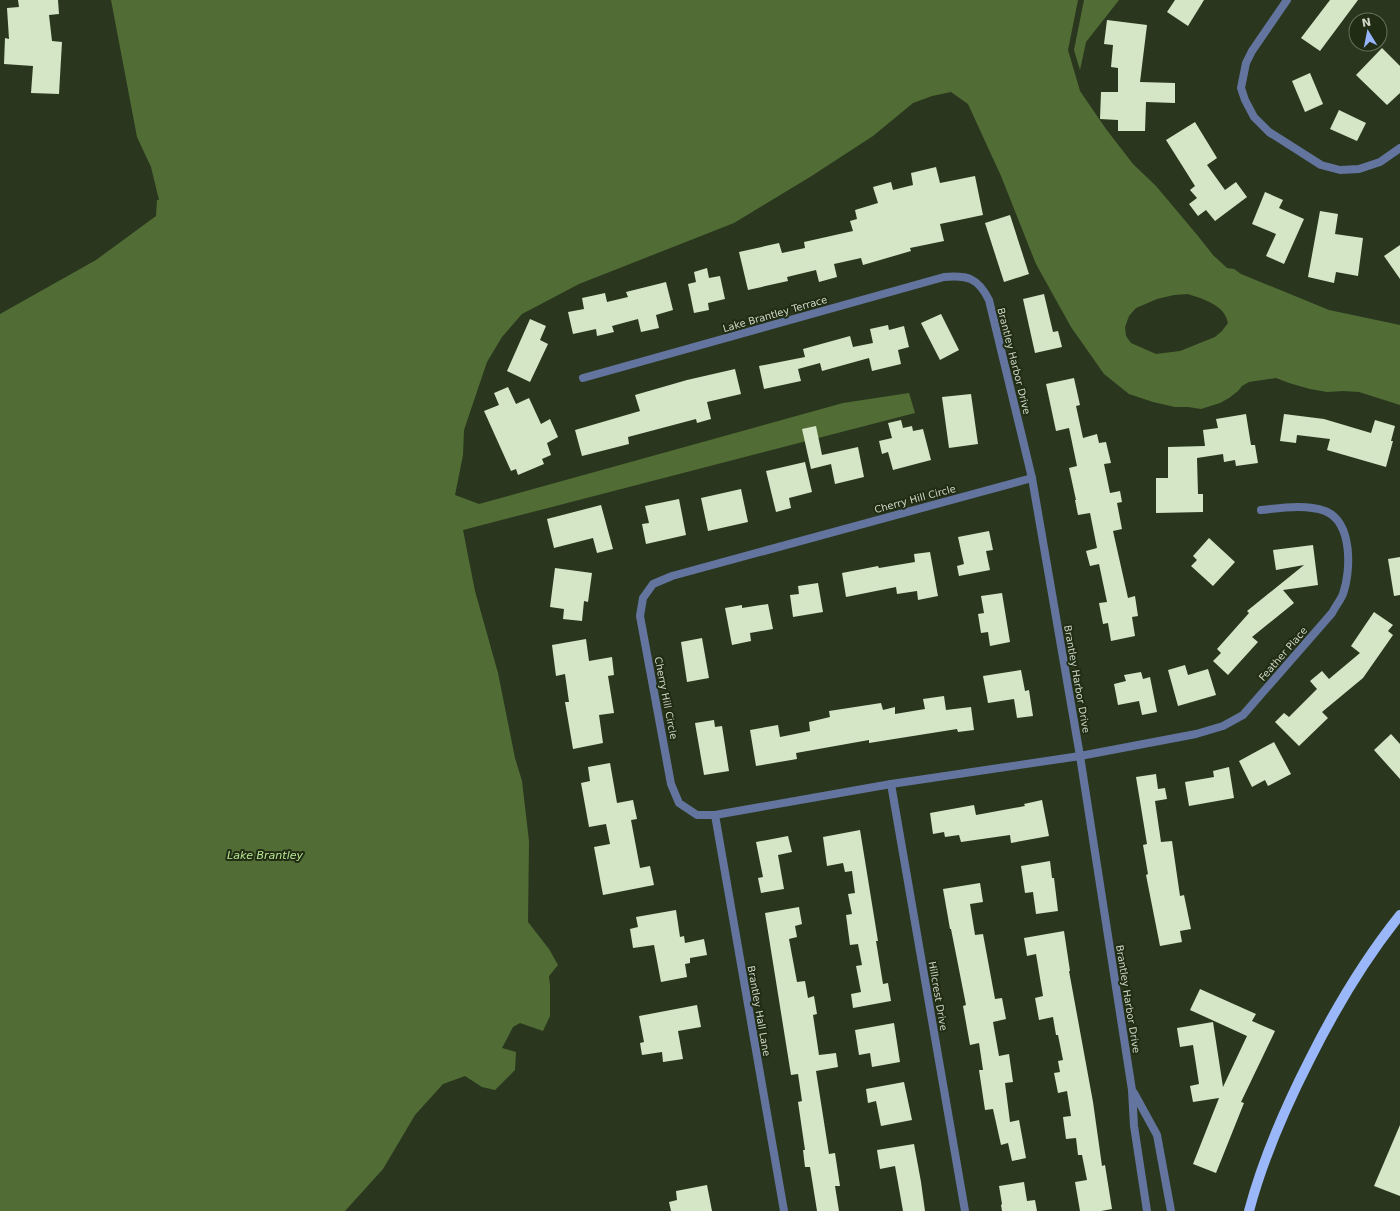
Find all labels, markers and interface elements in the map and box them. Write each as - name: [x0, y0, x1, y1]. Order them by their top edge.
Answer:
- north arrow: [1348, 12, 1388, 52]
- text: N: [1361, 15, 1372, 30]
- street label: Lake Brantley Terrace: [721, 294, 829, 334]
- street label: Brantley Harbor Drive: [995, 307, 1033, 415]
- street label: Cherry Hill Circle: [873, 483, 957, 515]
- street label: Brantley Harbor Drive: [1062, 624, 1092, 734]
- street label: Feather Place: [1257, 625, 1309, 683]
- street label: Cherry Hill Circle: [653, 656, 679, 740]
- water label: Lake Brantley: [227, 849, 303, 862]
- street label: Brantley Harbor Drive: [1114, 944, 1142, 1054]
- street label: Hillcrest Drive: [926, 960, 950, 1032]
- street label: Brantley Hall Lane: [746, 965, 772, 1057]

